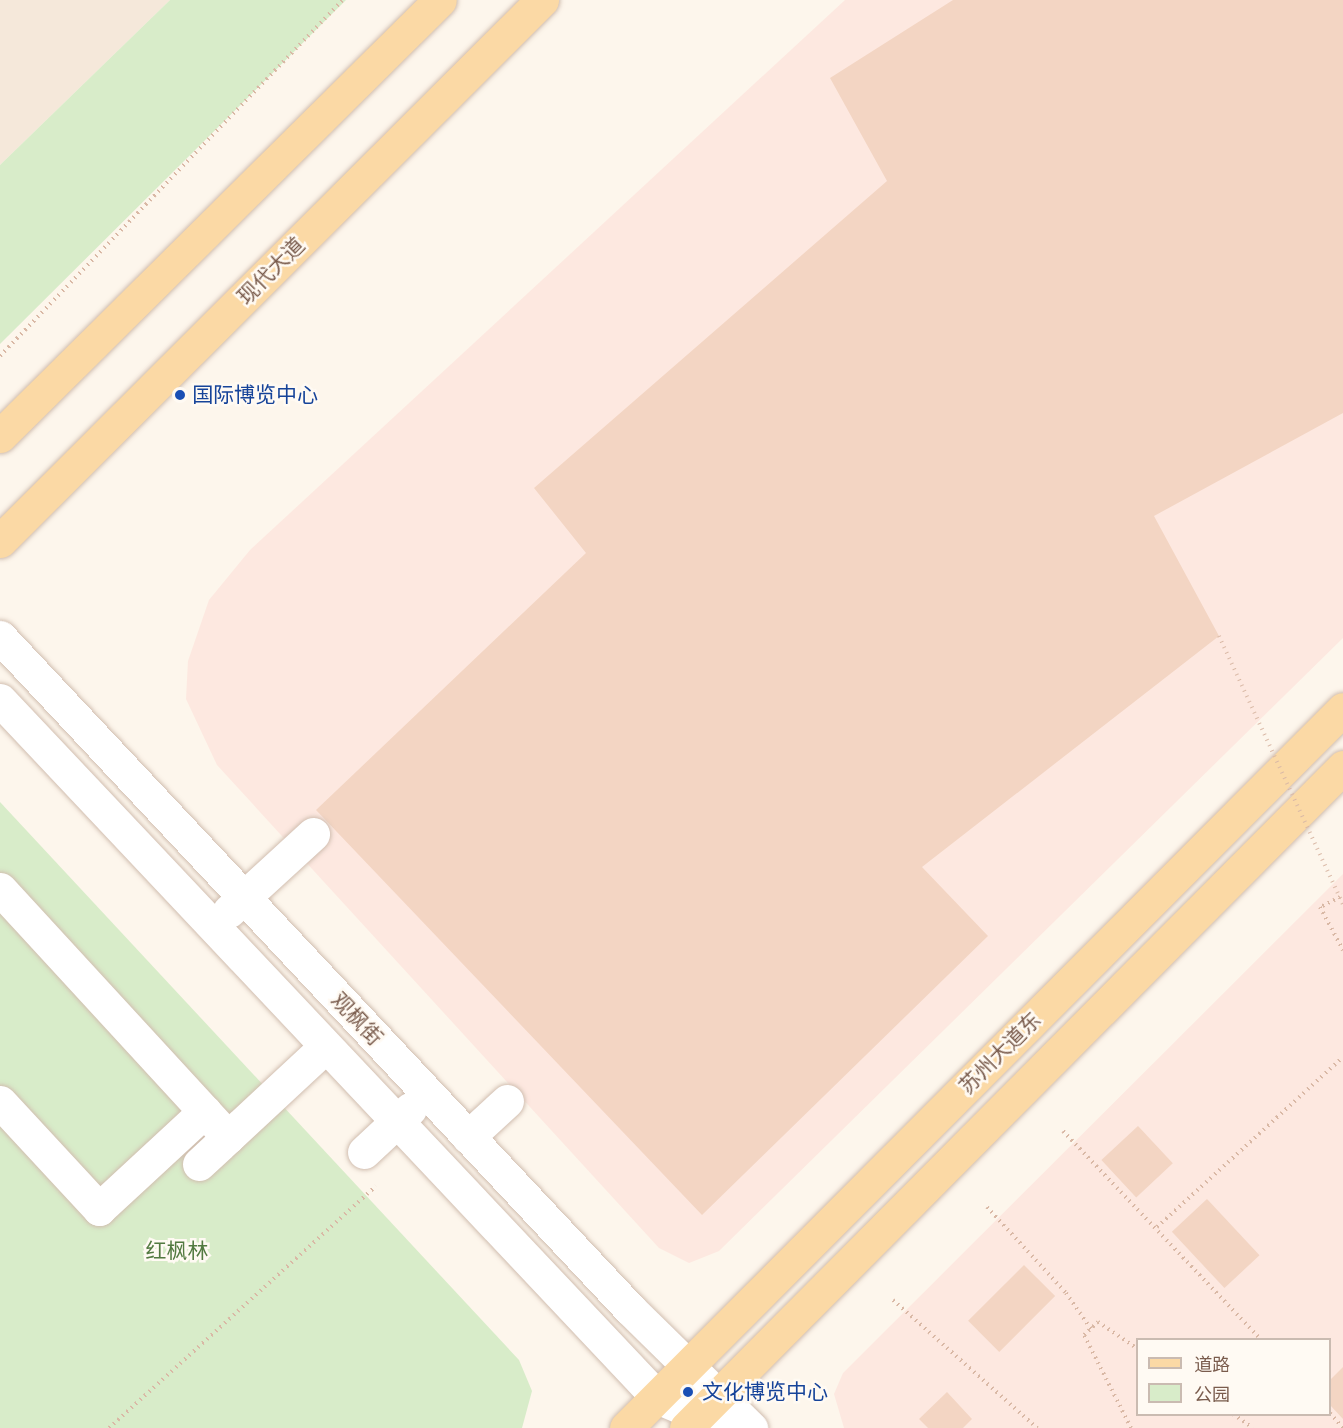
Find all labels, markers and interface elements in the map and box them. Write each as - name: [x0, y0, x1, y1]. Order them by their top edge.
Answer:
- street label: 现代大道: [232, 232, 310, 310]
- place label: 国际博览中心: [192, 382, 318, 408]
- marker: 国际博览中心: [173, 388, 187, 402]
- street label: 观枫街: [326, 987, 388, 1051]
- street label: 苏州大道东: [954, 1007, 1046, 1099]
- park label: 红枫林: [146, 1238, 208, 1264]
- legend: [1136, 1338, 1331, 1416]
- text: 道路: [1194, 1354, 1230, 1376]
- place label: 文化博览中心: [702, 1379, 828, 1405]
- marker: 文化博览中心: [679, 1383, 697, 1401]
- text: 公园: [1194, 1384, 1230, 1406]

